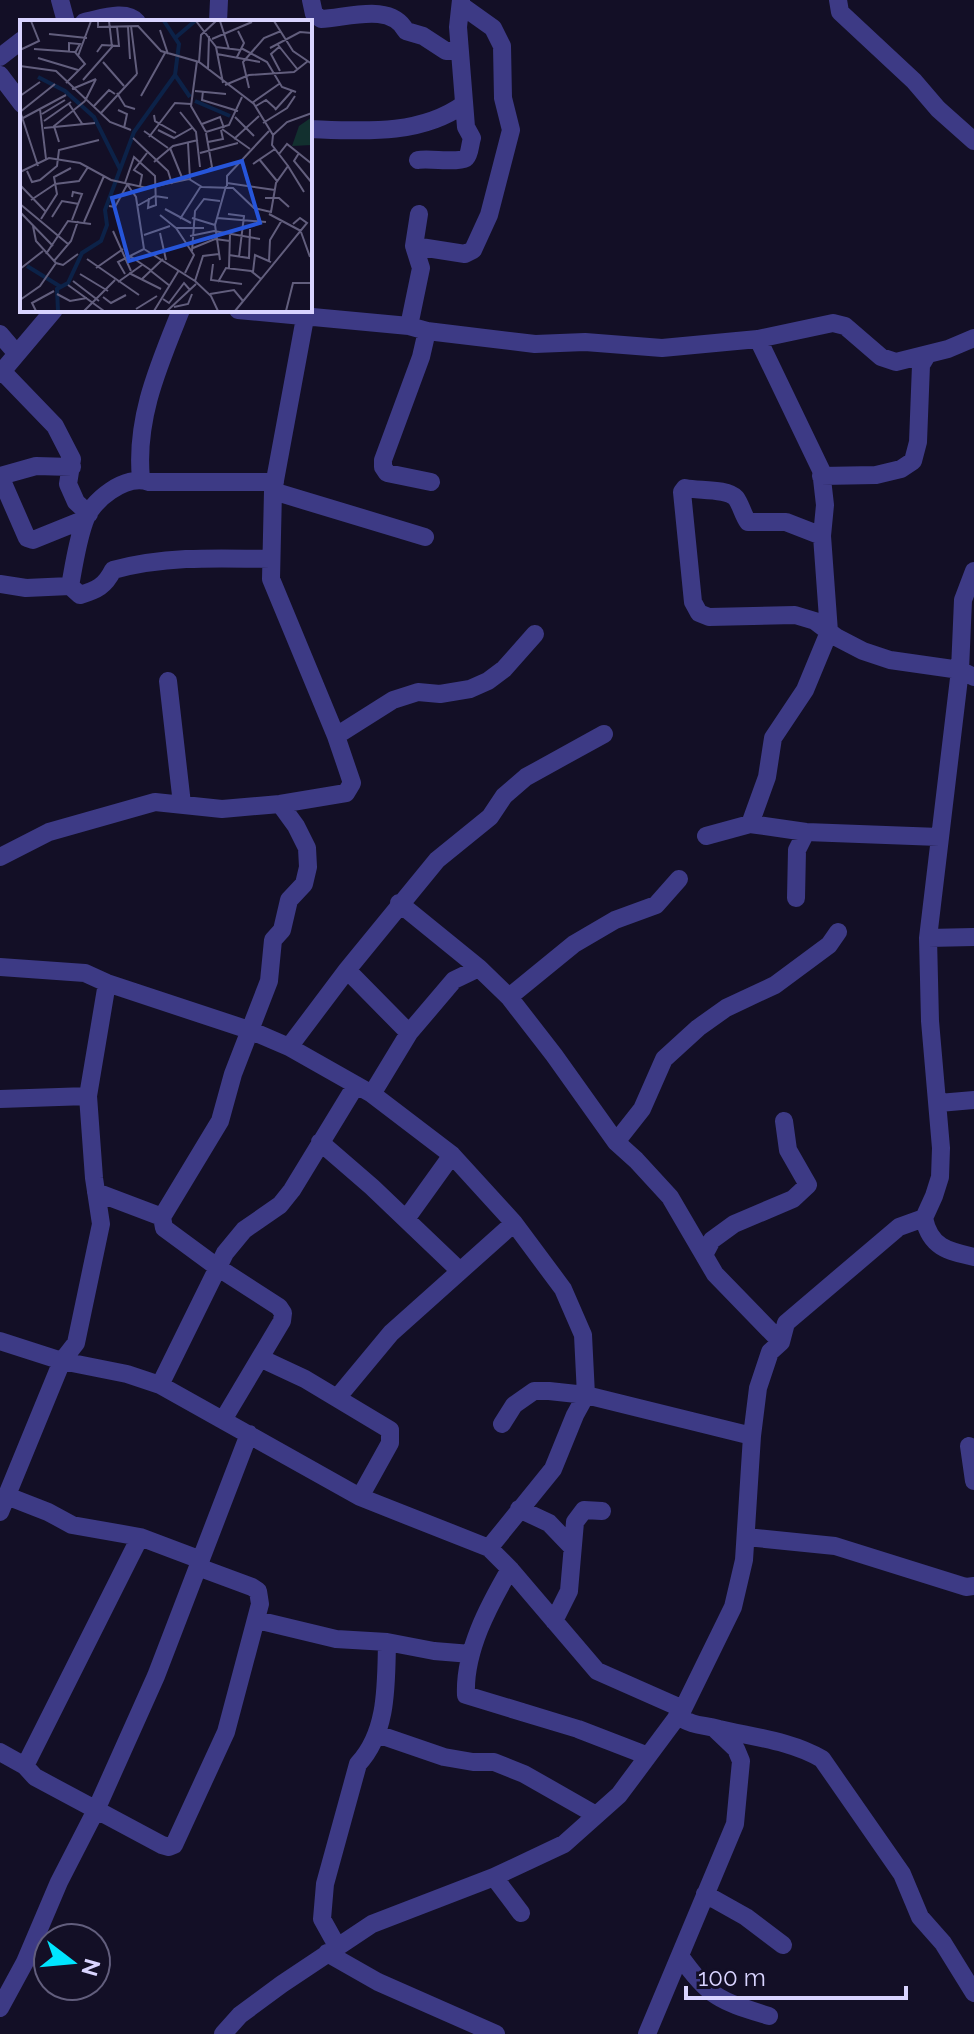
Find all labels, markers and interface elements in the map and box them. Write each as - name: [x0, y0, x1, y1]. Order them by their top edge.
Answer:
- inset map: [20, 20, 312, 312]
- north arrow: [32, 1922, 112, 2002]
- scale bar: [686, 1950, 906, 2000]
- text: N: [76, 1956, 106, 1979]
- text: 100 m: [698, 1963, 766, 1992]

